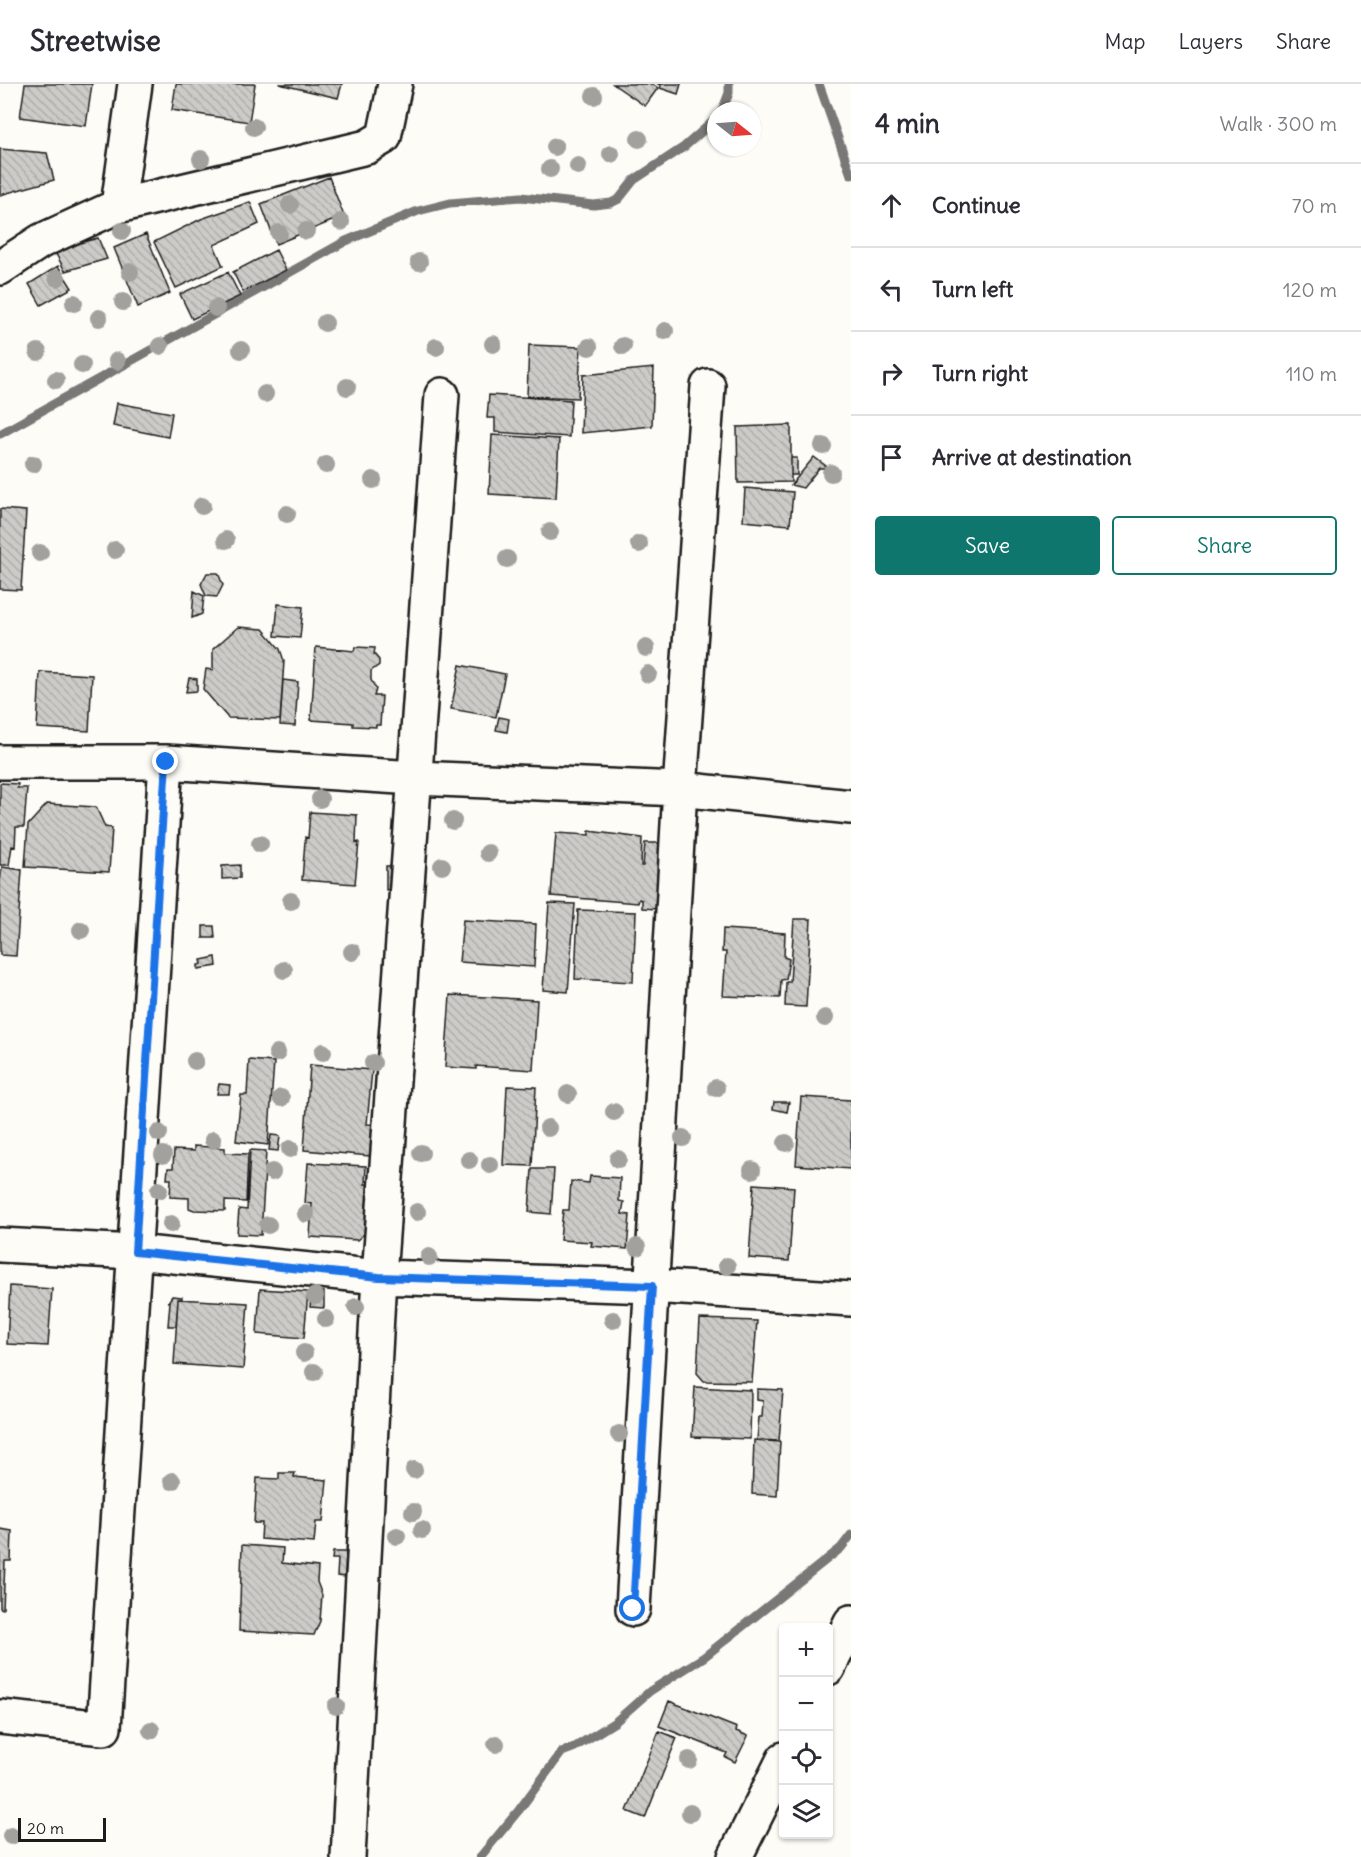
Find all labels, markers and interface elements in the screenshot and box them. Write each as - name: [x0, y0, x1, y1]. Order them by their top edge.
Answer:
- text: Streetwise: [30, 23, 161, 59]
- text: Map: [1105, 28, 1145, 55]
- text: Layers: [1178, 28, 1243, 55]
- text: Share: [1276, 28, 1331, 55]
- north arrow: [707, 102, 761, 156]
- text: 4 min: [875, 107, 940, 140]
- text: Walk · 300 m: [1219, 111, 1337, 136]
- icon: ahead: [875, 189, 908, 222]
- text: Continue: [932, 191, 1021, 219]
- text: 70 m: [1292, 193, 1337, 218]
- icon: left: [875, 273, 908, 306]
- text: Turn left: [932, 275, 1013, 303]
- text: 120 m: [1283, 277, 1337, 302]
- icon: right: [875, 357, 908, 390]
- text: Turn right: [932, 359, 1028, 387]
- text: 110 m: [1286, 361, 1337, 386]
- icon: arrive: [875, 441, 908, 474]
- text: Arrive at destination: [932, 443, 1132, 471]
- button: Save: [875, 516, 1100, 575]
- button: Share: [1112, 516, 1337, 575]
- route end: [152, 748, 178, 774]
- route start: [619, 1595, 645, 1621]
- map controls: [779, 1623, 833, 1839]
- button: +: [779, 1623, 833, 1677]
- button: −: [779, 1677, 833, 1731]
- button: locate: [779, 1731, 833, 1785]
- button: layers: [779, 1785, 833, 1839]
- scale bar: [18, 1815, 106, 1842]
- text: 20 m: [27, 1818, 64, 1838]

